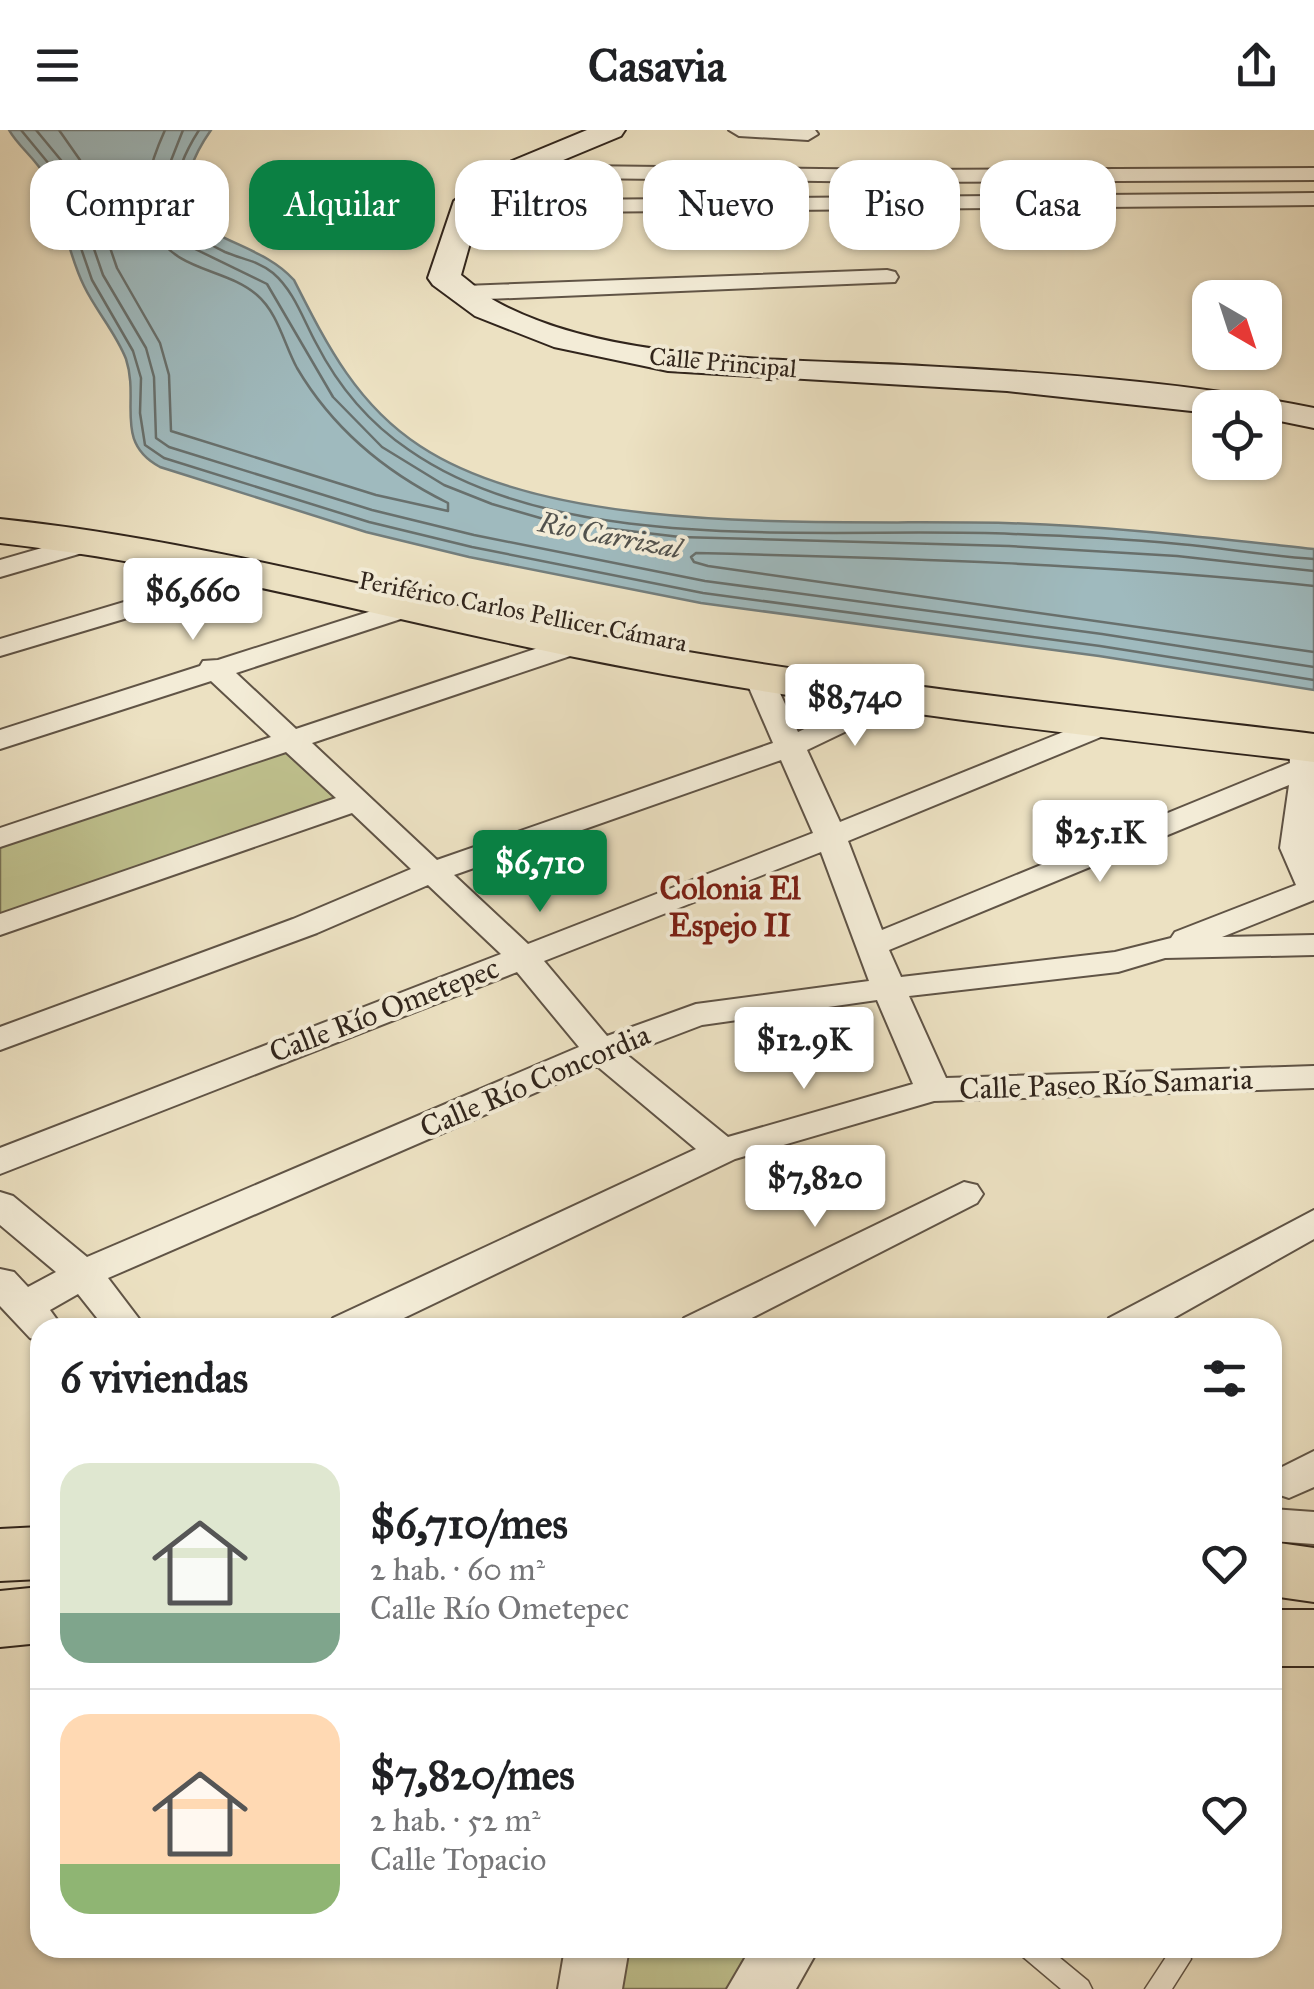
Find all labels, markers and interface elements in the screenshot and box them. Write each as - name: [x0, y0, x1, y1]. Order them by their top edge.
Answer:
- icon: menu: [30, 38, 85, 93]
- text: Casavia: [588, 38, 726, 93]
- icon: share: [1229, 38, 1284, 93]
- chip: Comprar: [30, 160, 229, 250]
- chip: Alquilar: [249, 160, 435, 250]
- chip: Filtros: [455, 160, 623, 250]
- chip: Nuevo: [643, 160, 809, 250]
- chip: Piso: [829, 160, 960, 250]
- chip: Casa: [980, 160, 1116, 250]
- north arrow: [1192, 280, 1282, 370]
- map controls: [1192, 280, 1282, 480]
- street label: Calle Principal: [648, 341, 798, 384]
- button: locate: [1192, 390, 1282, 480]
- water label: Rio Carrizal: [535, 504, 687, 567]
- pin: $6,660: [112, 558, 274, 643]
- street label: Periférico Carlos Pellicer Cámara: [356, 564, 690, 659]
- text: $6,660: [145, 571, 241, 610]
- pin: $8,740: [774, 664, 936, 749]
- text: $8,740: [807, 677, 903, 716]
- pin: $25.1K: [1019, 800, 1181, 885]
- text: $25.1K: [1055, 813, 1145, 852]
- pin: $6,710: [459, 830, 621, 915]
- text: $6,710: [495, 843, 585, 882]
- district label: Colonia El Espejo II: [659, 869, 802, 945]
- street label: Calle Río Ometepec: [264, 950, 504, 1070]
- pin: $12.9K: [723, 1007, 885, 1092]
- street label: Calle Río Concordia: [415, 1016, 656, 1146]
- text: $12.9K: [757, 1020, 851, 1059]
- street label: Calle Paseo Río Samaria: [959, 1061, 1254, 1107]
- pin: $7,820: [734, 1145, 896, 1230]
- text: $7,820: [767, 1158, 863, 1197]
- icon: filters: [1197, 1351, 1252, 1406]
- text: 6 viviendas: [60, 1352, 248, 1404]
- text: $6,710/mes: [370, 1498, 568, 1550]
- icon: home: [140, 1503, 260, 1623]
- icon: heart: [1197, 1536, 1252, 1591]
- text: 2 hab. · 60 m²: [370, 1550, 545, 1589]
- text: Calle Río Ometepec: [370, 1589, 629, 1628]
- text: $7,820/mes: [370, 1749, 575, 1801]
- icon: home: [140, 1754, 260, 1874]
- icon: heart: [1197, 1787, 1252, 1842]
- text: 2 hab. · 52 m²: [370, 1801, 541, 1840]
- text: Calle Topacio: [370, 1840, 546, 1879]

